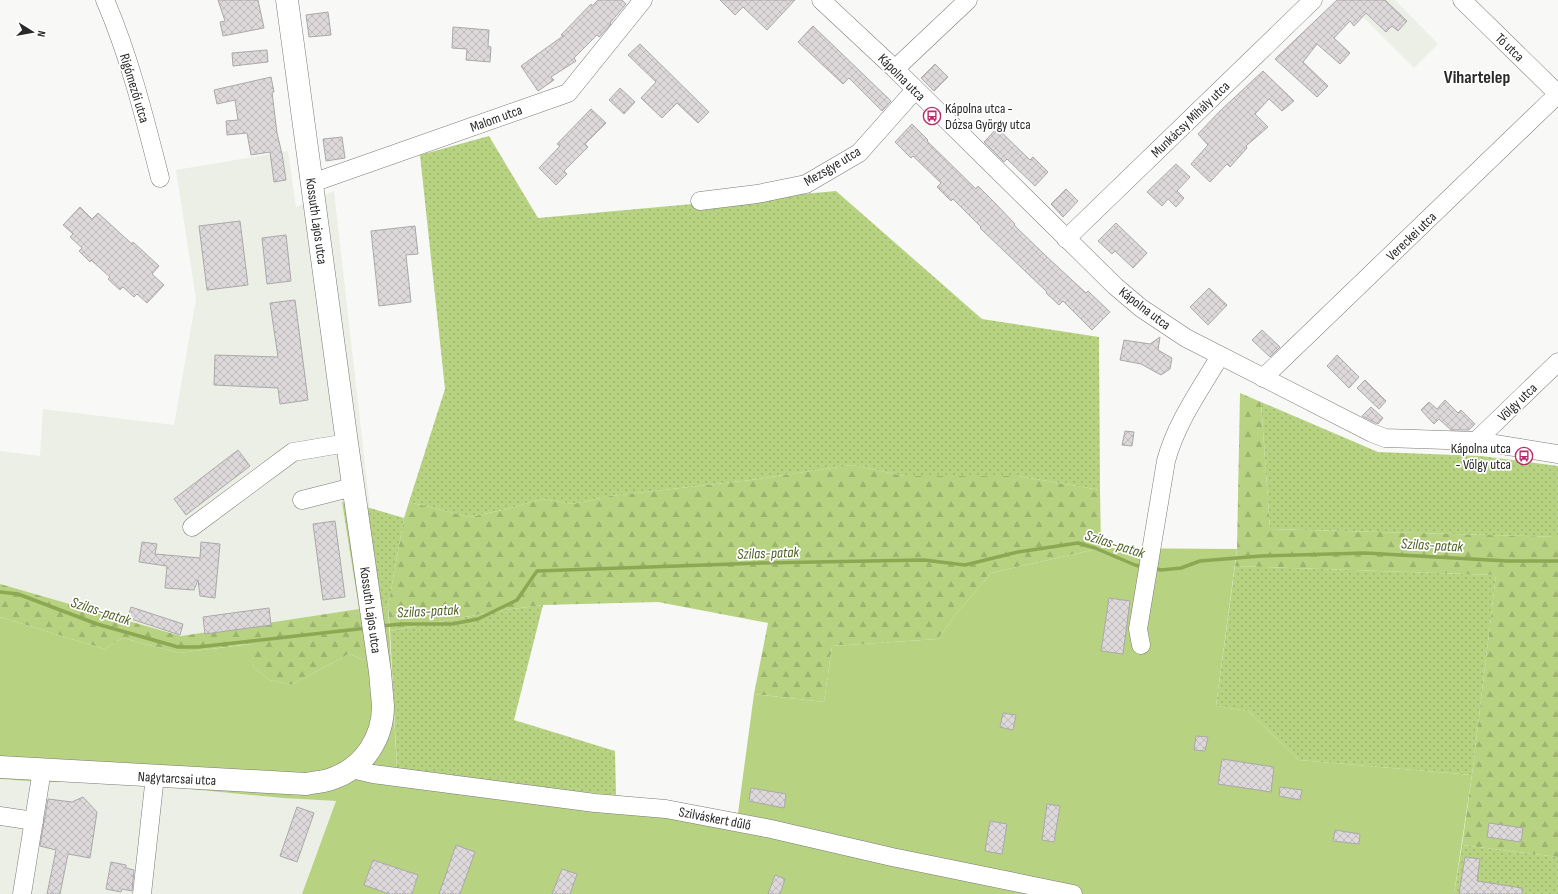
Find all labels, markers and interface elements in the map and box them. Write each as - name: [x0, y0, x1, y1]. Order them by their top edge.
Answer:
- north arrow: [12, 12, 52, 52]
- text: N: [34, 30, 48, 38]
- street label: Tó utca: [1492, 30, 1528, 65]
- street label: Kápolna utca: [874, 50, 929, 105]
- street label: Rigómezői utca: [116, 52, 153, 125]
- district label: Vihartelep: [1444, 67, 1510, 88]
- street label: Munkácsy Mihály utca: [1148, 78, 1233, 161]
- place label: Kápolna utca - Dózsa György utca: [945, 100, 1031, 133]
- street label: Malom utca: [468, 101, 525, 136]
- bus stop icon: Kápolna utca - Dózsa György utca: [922, 106, 942, 126]
- street label: Mezsgye utca: [801, 143, 864, 190]
- street label: Kossuth Lajos utca: [302, 177, 331, 265]
- street label: Vereckei utca: [1383, 208, 1440, 264]
- street label: Kápolna utca: [1116, 283, 1174, 333]
- street label: Völgy utca: [1494, 380, 1541, 425]
- place label: Kápolna utca - Völgy utca: [1451, 440, 1511, 473]
- bus stop icon: Kápolna utca - Völgy utca: [1514, 446, 1534, 466]
- water label: Szilas-patak: [1082, 526, 1148, 563]
- water label: Szilas-patak: [1401, 534, 1464, 557]
- water label: Szilas-patak: [737, 543, 800, 564]
- street label: Kossuth Lajos utca: [356, 566, 385, 654]
- water label: Szilas-patak: [68, 593, 134, 630]
- water label: Szilas-patak: [397, 600, 460, 623]
- street label: Nagytarcsai utca: [137, 768, 217, 789]
- street label: Szilváskert dűlő: [677, 803, 753, 834]

